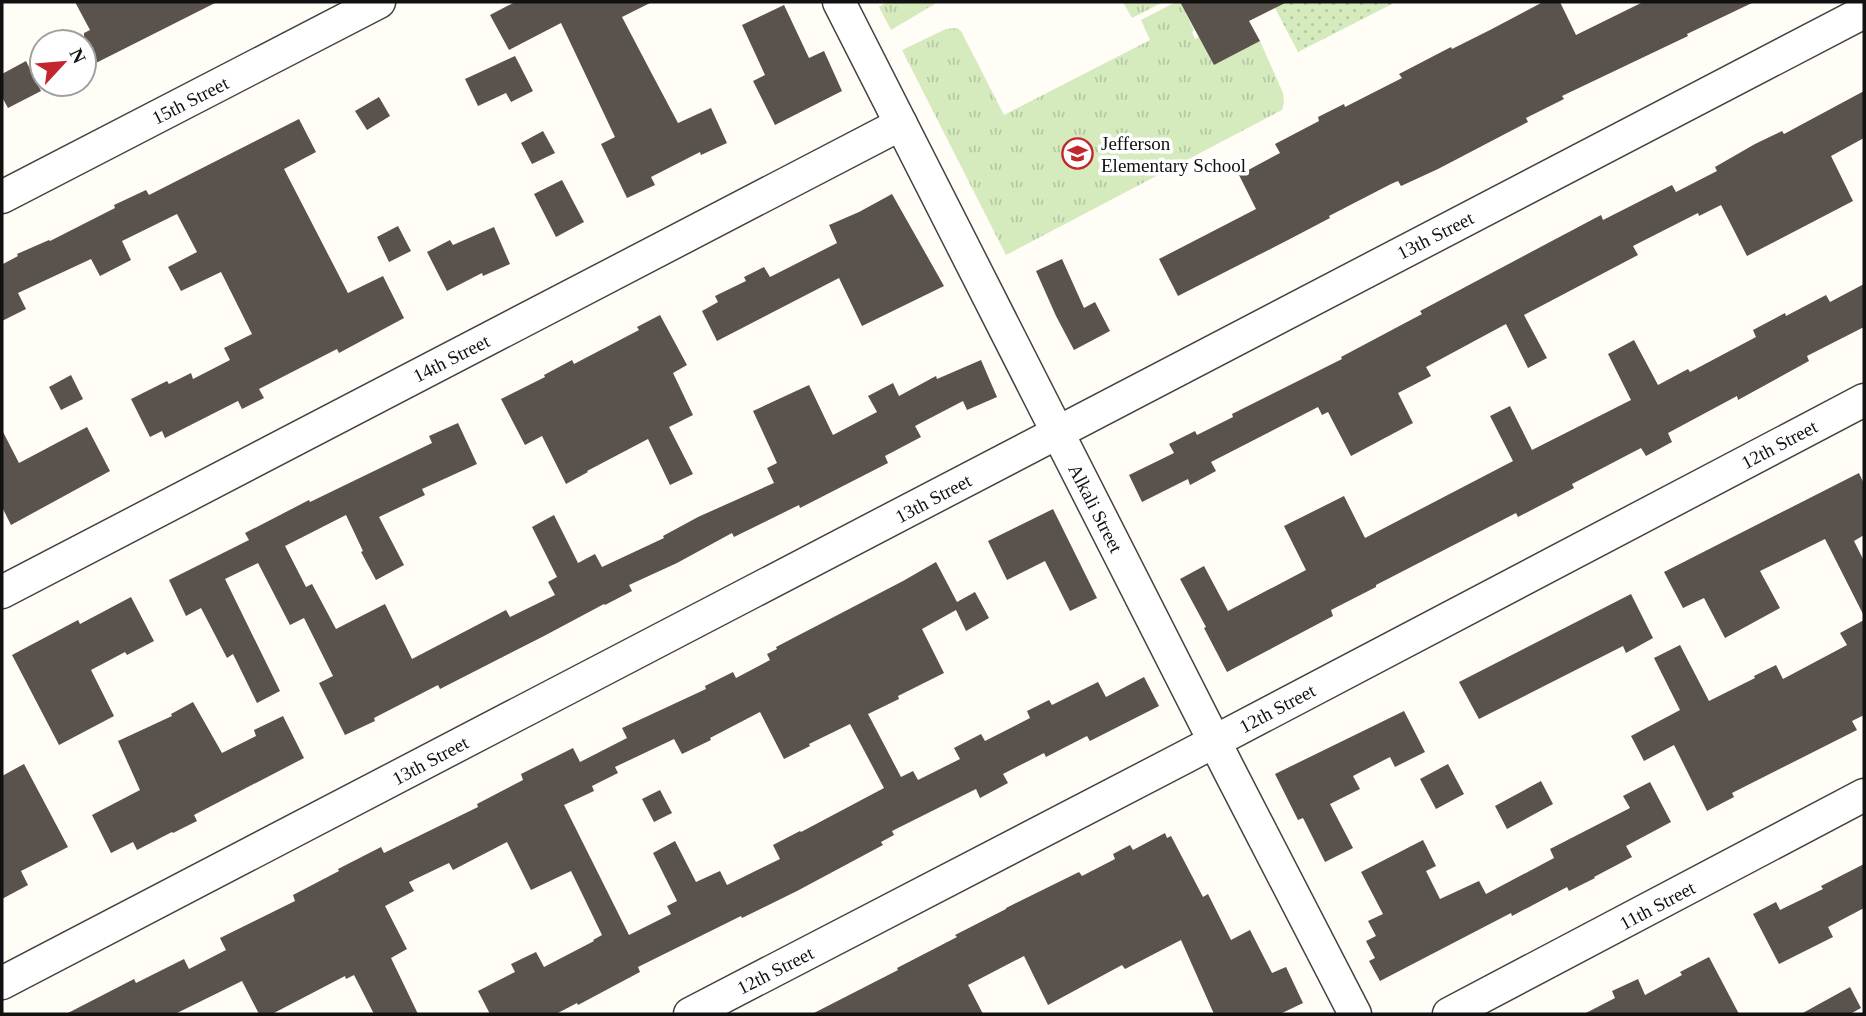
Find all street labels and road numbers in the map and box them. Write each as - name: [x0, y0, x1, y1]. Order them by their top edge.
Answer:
- street label: 15th Street: [149, 72, 233, 129]
- street label: 13th Street: [1394, 207, 1478, 264]
- street label: 14th Street: [410, 330, 494, 387]
- street label: 12th Street: [1738, 415, 1821, 473]
- street label: Alkali Street: [1064, 460, 1127, 557]
- street label: 13th Street: [892, 469, 975, 527]
- street label: 12th Street: [1236, 679, 1319, 737]
- street label: 13th Street: [389, 731, 472, 789]
- street label: 11th Street: [1616, 877, 1699, 934]
- street label: 12th Street: [734, 942, 818, 999]

